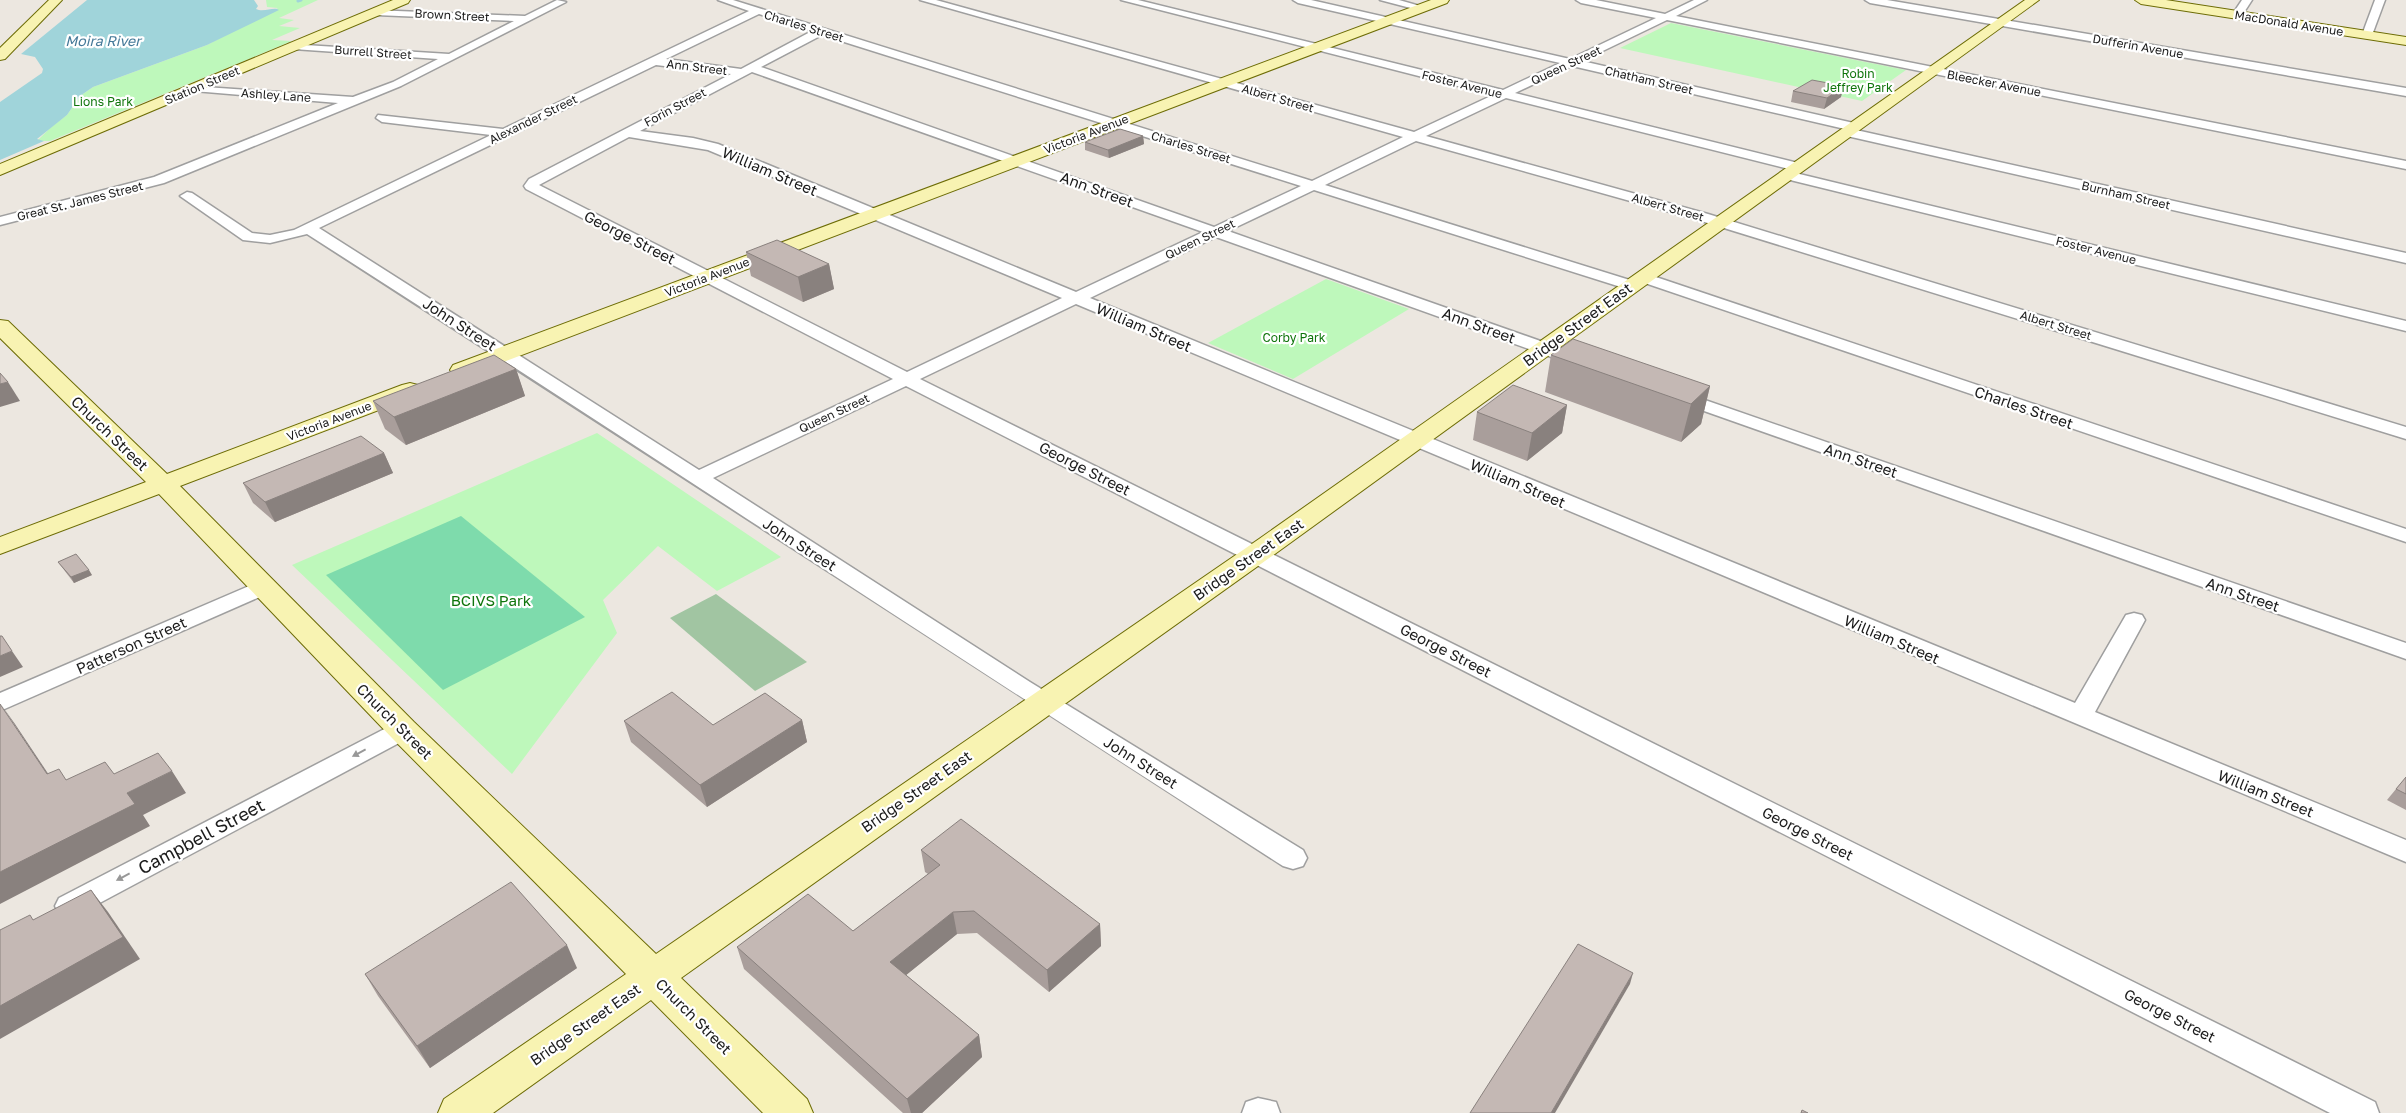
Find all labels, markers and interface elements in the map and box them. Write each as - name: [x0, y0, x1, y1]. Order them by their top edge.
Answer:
- street label: Brown Street: [414, 6, 490, 24]
- street label: Charles Street: [762, 7, 846, 45]
- street label: MacDonald Avenue: [2234, 7, 2344, 39]
- street label: Dufferin Avenue: [2091, 31, 2185, 61]
- water label: Moira River: [65, 32, 143, 49]
- street label: Burrell Street: [334, 42, 412, 62]
- street label: Queen Street: [1528, 42, 1604, 88]
- street label: Ann Street: [666, 56, 729, 78]
- street label: Station Street: [162, 62, 242, 108]
- street label: Chatham Street: [1603, 63, 1695, 98]
- park label: Robin Jeffrey Park: [1823, 66, 1893, 95]
- street label: Foster Avenue: [1420, 67, 1504, 101]
- street label: Bleecker Avenue: [1946, 67, 2042, 100]
- street label: Albert Street: [1240, 81, 1316, 115]
- street label: Forin Street: [641, 84, 709, 130]
- street label: Ashley Lane: [241, 85, 311, 105]
- street label: Alexander Street: [486, 91, 580, 147]
- park label: Lions Park: [73, 94, 133, 109]
- street label: Victoria Avenue: [1041, 111, 1131, 157]
- street label: Charles Street: [1149, 128, 1233, 166]
- street label: William Street: [720, 143, 820, 199]
- street label: Ann Street: [1058, 167, 1136, 211]
- street label: Burnham Street: [2080, 177, 2172, 213]
- street label: Great St. James Street: [15, 178, 145, 224]
- street label: Albert Street: [1630, 190, 1706, 224]
- street label: George Street: [581, 206, 679, 268]
- street label: Queen Street: [1163, 216, 1238, 262]
- street label: Foster Avenue: [2054, 233, 2138, 267]
- street label: Victoria Avenue: [662, 254, 752, 300]
- street label: Bridge Street East: [1519, 278, 1635, 370]
- street label: John Street: [420, 294, 500, 354]
- street label: William Street: [1094, 299, 1194, 355]
- street label: Ann Street: [1440, 303, 1518, 347]
- street label: Albert Street: [2018, 307, 2094, 343]
- park label: Corby Park: [1263, 330, 1326, 345]
- street label: Charles Street: [1972, 382, 2076, 432]
- street label: Queen Street: [796, 390, 872, 436]
- street label: Church Street: [68, 392, 152, 474]
- street label: Victoria Avenue: [284, 398, 374, 444]
- street label: George Street: [1036, 437, 1134, 499]
- street label: Ann Street: [1822, 439, 1900, 481]
- street label: William Street: [1468, 455, 1568, 511]
- street label: John Street: [760, 514, 840, 574]
- street label: Bridge Street East: [1189, 514, 1307, 604]
- street label: Ann Street: [2204, 573, 2282, 615]
- park label: BCIVS Park: [451, 591, 532, 609]
- street label: William Street: [1842, 611, 1942, 667]
- street label: Patterson Street: [73, 613, 189, 677]
- street label: George Street: [1397, 619, 1495, 681]
- street label: Church Street: [353, 679, 437, 763]
- street label: John Street: [1101, 732, 1181, 792]
- street label: Bridge Street East: [857, 746, 975, 836]
- one-way arrow: [353, 748, 366, 757]
- street label: William Street: [2215, 766, 2317, 820]
- street label: Campbell Street: [134, 793, 268, 879]
- street label: George Street: [1759, 802, 1857, 864]
- one-way arrow: [116, 873, 130, 881]
- street label: Church Street: [652, 974, 736, 1058]
- street label: Bridge Street East: [526, 979, 644, 1069]
- street label: George Street: [2121, 984, 2219, 1046]

